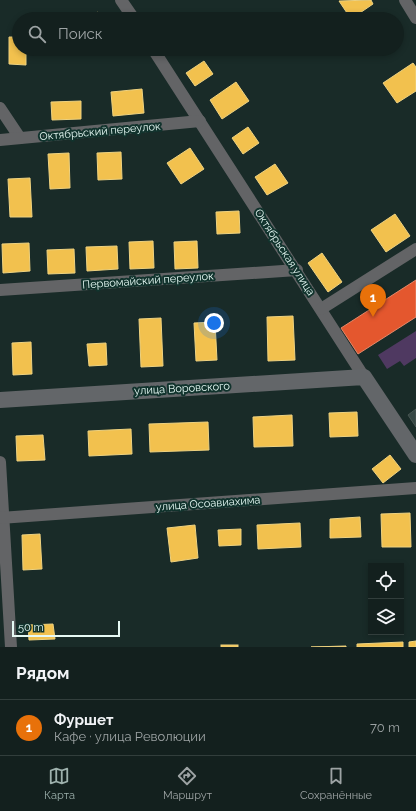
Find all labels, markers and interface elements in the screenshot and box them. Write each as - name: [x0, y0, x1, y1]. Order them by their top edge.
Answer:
- search box: [12, 12, 404, 56]
- icon: search: [26, 23, 48, 45]
- text: Поиск: [58, 25, 103, 43]
- street label: Октябрьский переулок: [39, 120, 161, 143]
- street label: Октябрьская улица: [252, 207, 317, 298]
- street label: Первомайский переулок: [82, 269, 214, 292]
- pin: 1: [360, 284, 386, 317]
- your location: [204, 313, 224, 333]
- street label: улица Воровского: [134, 379, 231, 398]
- street label: улица Осоавиахима: [155, 493, 261, 514]
- map controls: [368, 563, 404, 635]
- button: locate: [368, 563, 404, 599]
- button: layers: [368, 599, 404, 635]
- scale bar: [12, 619, 120, 638]
- text: 50 m: [18, 621, 44, 634]
- text: Рядом: [16, 663, 69, 683]
- text: Фуршет: [54, 711, 113, 729]
- text: 1: [26, 720, 32, 735]
- text: 70 m: [370, 720, 400, 735]
- text: Кафе · улица Революции: [54, 729, 206, 744]
- tab: Карта: [44, 765, 75, 802]
- tab: Маршрут: [163, 765, 212, 802]
- tab: Сохранённые: [300, 765, 372, 802]

